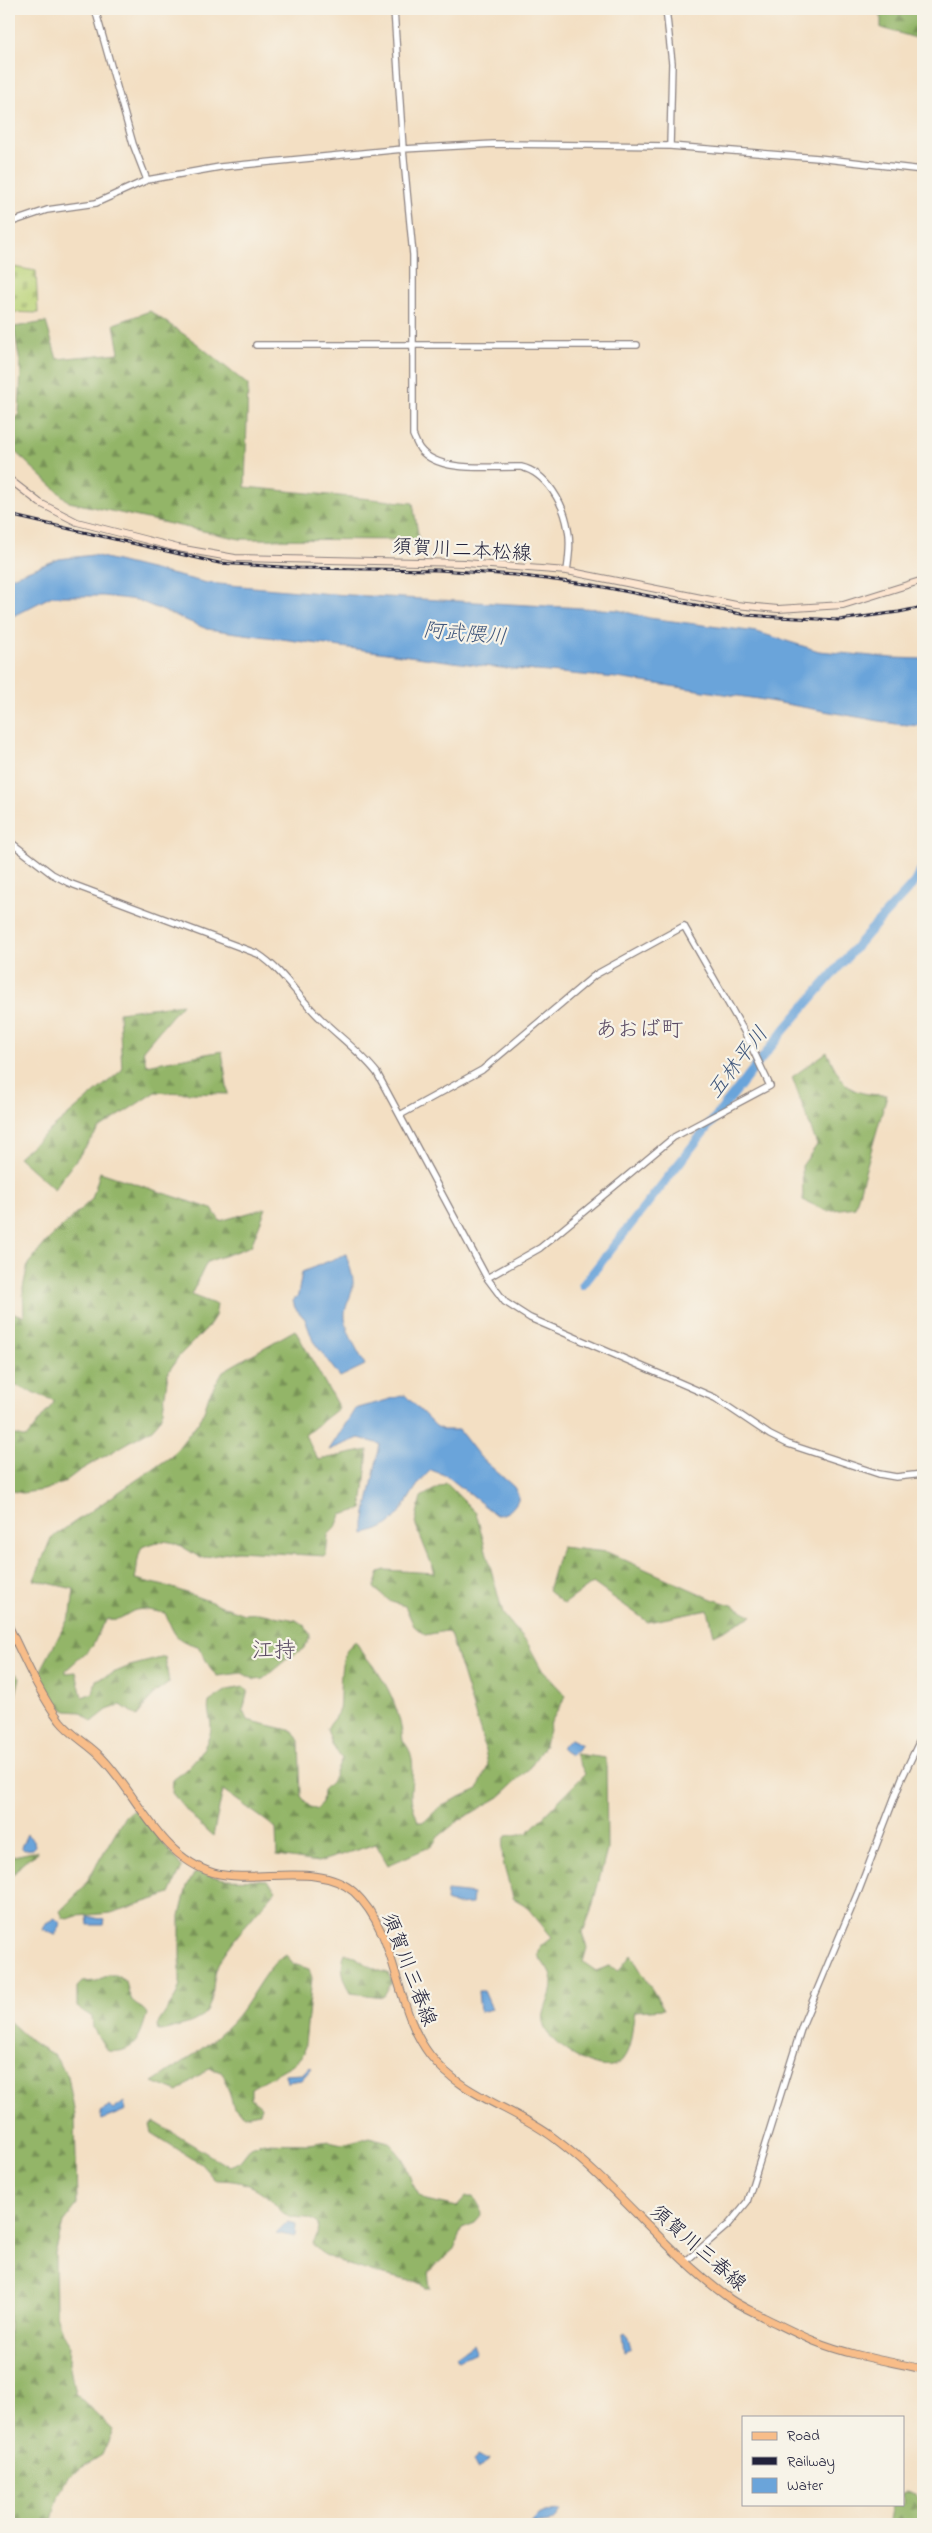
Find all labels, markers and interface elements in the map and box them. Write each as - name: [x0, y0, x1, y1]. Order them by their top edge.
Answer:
- street label: 須賀川二本松線: [391, 533, 533, 570]
- water label: 阿武隈川: [422, 616, 508, 654]
- district label: あおば町: [595, 1015, 683, 1047]
- water label: 五林平川: [701, 1021, 776, 1106]
- district label: 江持: [252, 1636, 296, 1668]
- street label: 須賀川三春線: [373, 1909, 443, 2031]
- street label: 須賀川三春線: [643, 2199, 752, 2299]
- legend: [742, 2416, 904, 2506]
- text: Road: [787, 2425, 820, 2447]
- text: Railway: [787, 2451, 835, 2474]
- text: Water: [787, 2475, 823, 2497]

